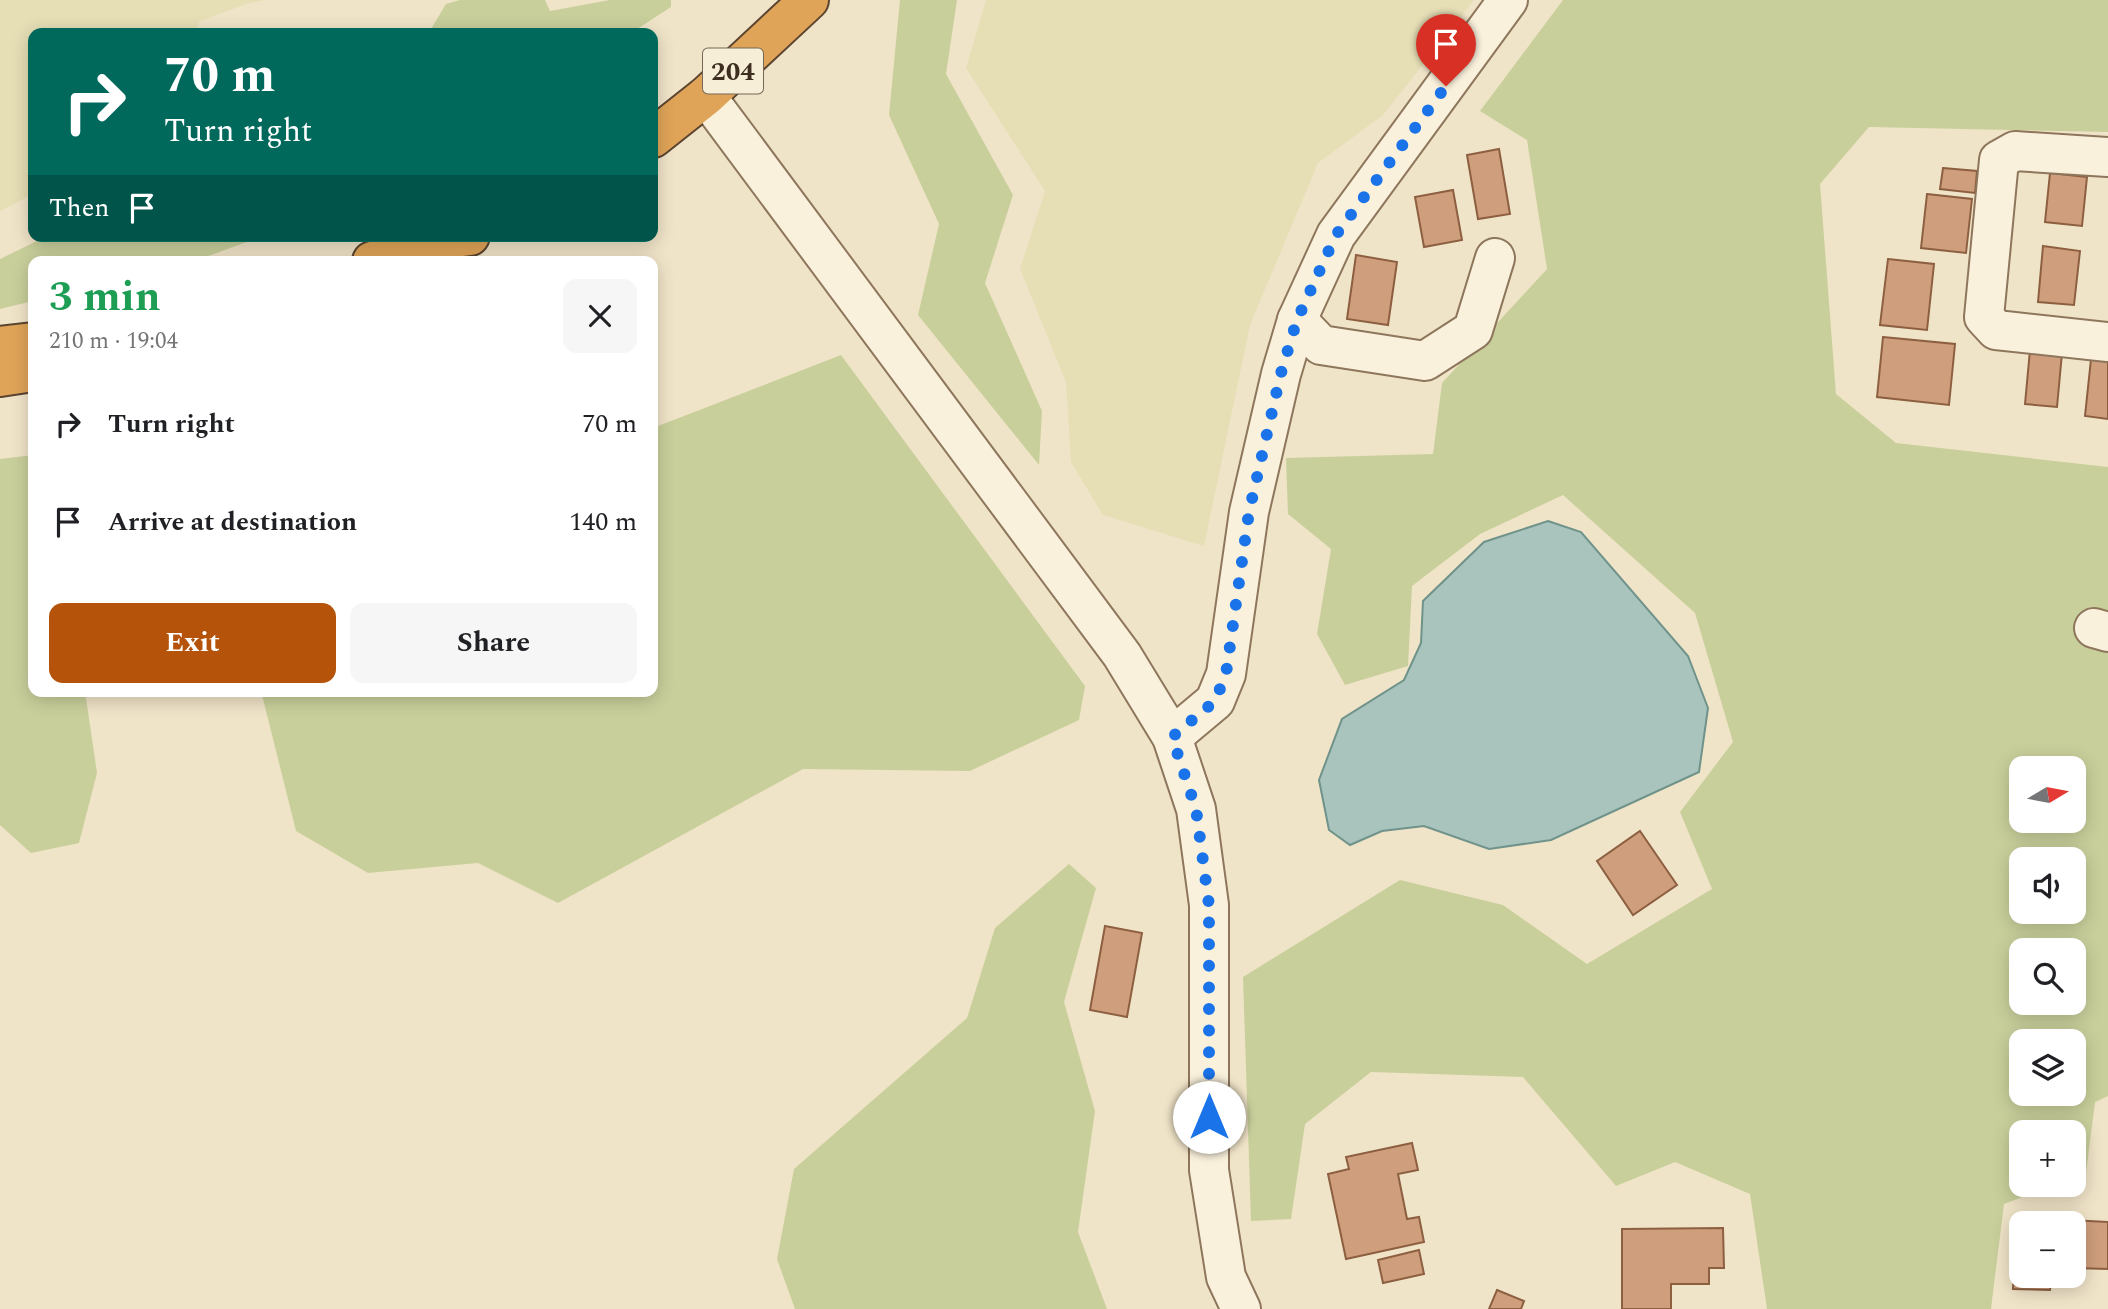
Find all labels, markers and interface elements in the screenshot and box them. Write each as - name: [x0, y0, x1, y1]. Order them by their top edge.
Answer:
- pin: [1416, 14, 1476, 86]
- icon: arrive: [1427, 25, 1465, 63]
- text: 70 m: [164, 39, 275, 114]
- road number: 204: [703, 48, 763, 94]
- icon: right: [49, 56, 140, 147]
- text: Turn right: [164, 107, 312, 156]
- text: Then: [49, 188, 109, 228]
- icon: arrive: [123, 189, 161, 227]
- text: 3 min: [49, 266, 161, 329]
- button: close: [563, 279, 637, 353]
- text: 210 m · 19:04: [49, 324, 178, 359]
- text: Turn right: [108, 404, 235, 444]
- text: 70 m: [582, 404, 637, 444]
- icon: right: [49, 405, 87, 443]
- text: Arrive at destination: [108, 502, 357, 542]
- text: 140 m: [569, 502, 637, 542]
- icon: arrive: [49, 503, 87, 541]
- button: Exit: [49, 603, 336, 683]
- button: Share: [350, 603, 637, 683]
- north arrow: [2009, 756, 2086, 833]
- map controls: [2009, 756, 2086, 1288]
- button: sound: [2009, 847, 2086, 924]
- button: search: [2009, 938, 2086, 1015]
- button: layers: [2009, 1029, 2086, 1106]
- position arrow: [1172, 1080, 1246, 1154]
- button: +: [2009, 1120, 2086, 1197]
- button: −: [2009, 1211, 2086, 1288]

